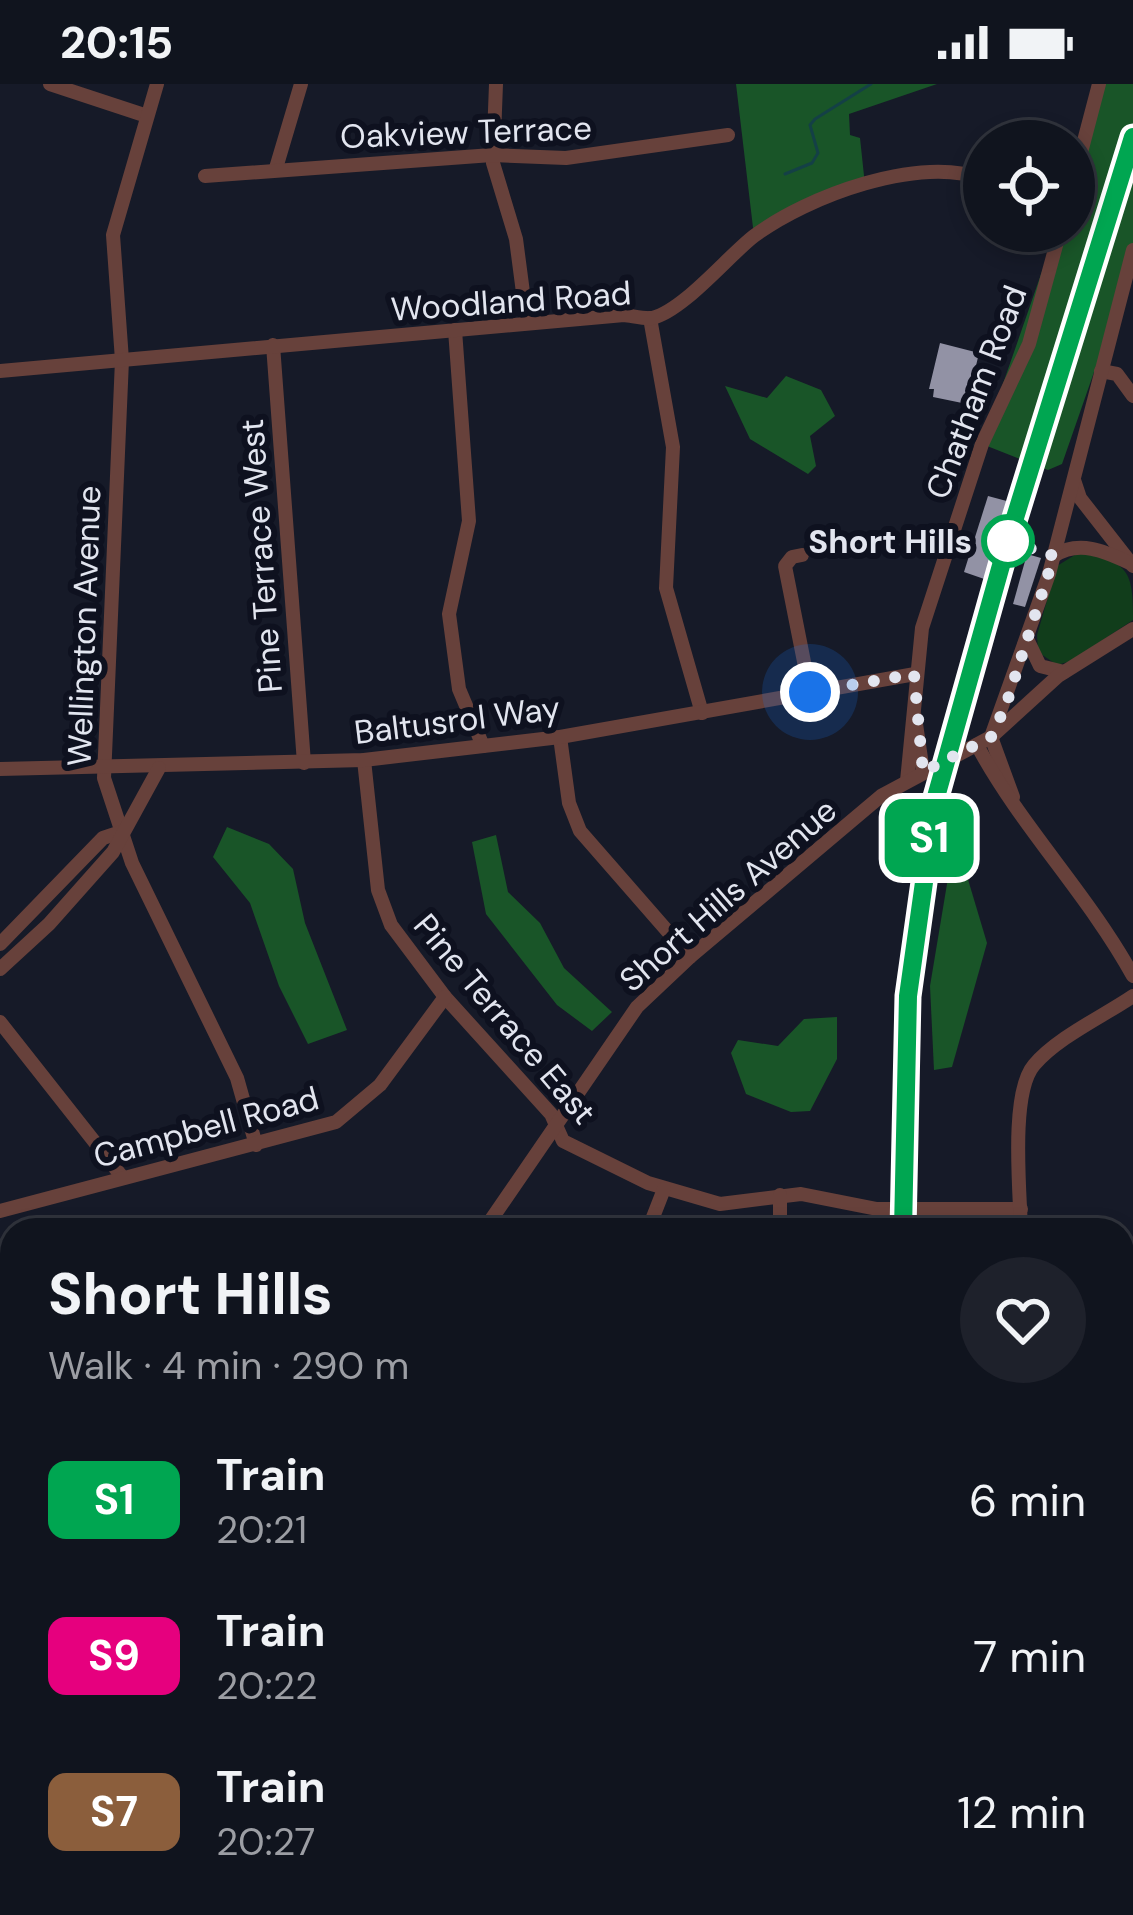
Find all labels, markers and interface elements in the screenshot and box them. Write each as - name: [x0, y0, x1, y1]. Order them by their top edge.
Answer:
- text: 20:15: [60, 13, 173, 72]
- street label: Oakview Terrace: [339, 106, 593, 158]
- map controls: [963, 120, 1095, 252]
- button: locate: [963, 120, 1095, 252]
- street label: Woodland Road: [389, 271, 633, 331]
- street label: Chatham Road: [916, 279, 1036, 505]
- street label: Pine Terrace West: [230, 418, 292, 694]
- street label: Wellington Avenue: [58, 485, 110, 767]
- marker: Short Hills: [983, 516, 1033, 566]
- place label: Short Hills: [808, 520, 972, 563]
- your location: [780, 662, 840, 722]
- street label: Baltusrol Way: [352, 686, 562, 754]
- street label: Short Hills Avenue: [610, 789, 846, 1001]
- line badge: S1: [875, 799, 983, 877]
- text: S1: [909, 810, 949, 865]
- street label: Pine Terrace East: [404, 905, 606, 1133]
- street label: Campbell Road: [89, 1076, 323, 1178]
- text: Short Hills: [48, 1257, 333, 1332]
- button: heart: [960, 1257, 1086, 1383]
- text: Walk · 4 min · 290 m: [48, 1340, 409, 1391]
- text: Train: [216, 1445, 326, 1504]
- text: 6 min: [969, 1471, 1086, 1530]
- text: S1: [94, 1472, 134, 1527]
- text: 20:21: [216, 1504, 307, 1555]
- text: Train: [216, 1601, 326, 1660]
- text: 7 min: [973, 1627, 1086, 1686]
- text: S9: [88, 1628, 140, 1683]
- text: 20:22: [216, 1660, 318, 1711]
- text: Train: [216, 1757, 326, 1816]
- text: 12 min: [957, 1783, 1086, 1842]
- text: S7: [90, 1784, 138, 1839]
- text: 20:27: [216, 1816, 315, 1867]

